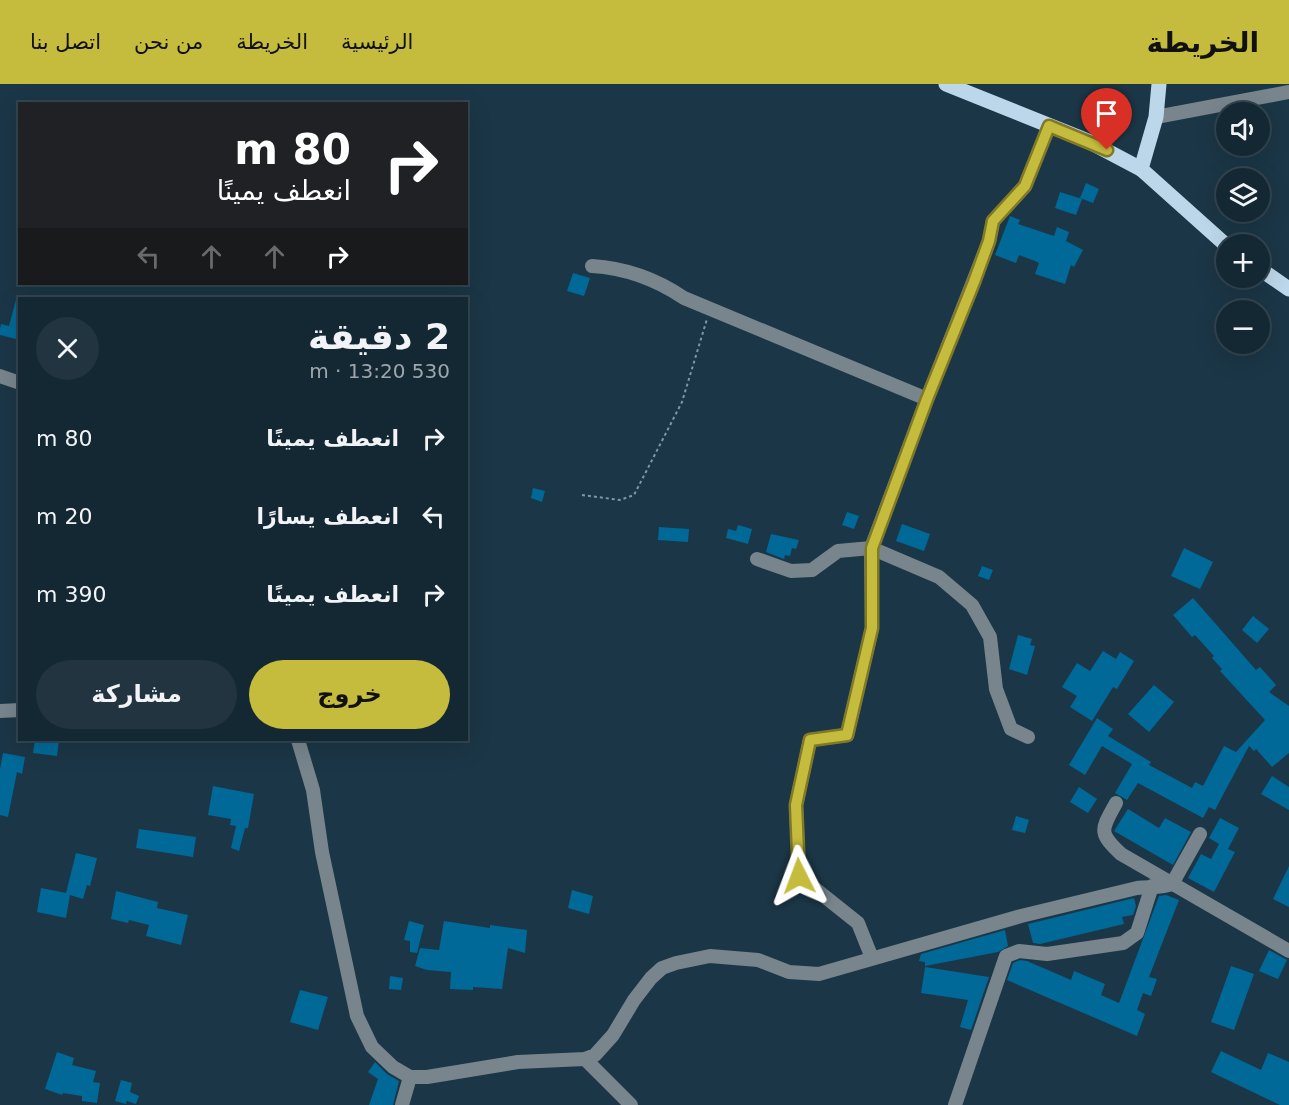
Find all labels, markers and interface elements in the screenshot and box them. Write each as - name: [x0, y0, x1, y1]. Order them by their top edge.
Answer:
- text: الخريطة: [1147, 26, 1259, 59]
- text: اتصل بنا: [30, 30, 101, 54]
- text: من نحن: [134, 30, 203, 54]
- text: الخريطة: [236, 30, 308, 54]
- text: الرئيسية: [341, 30, 413, 54]
- pin: [1081, 88, 1132, 150]
- icon: arrive: [1090, 97, 1123, 130]
- map controls: [1216, 102, 1270, 354]
- button: sound: [1216, 102, 1270, 156]
- text: 80 m: [234, 125, 351, 174]
- icon: right: [372, 126, 450, 204]
- button: layers: [1216, 168, 1270, 222]
- text: انعطف يمينًا: [217, 175, 351, 206]
- button: +: [1216, 234, 1270, 288]
- icon: left: [132, 240, 165, 273]
- icon: ahead: [195, 240, 228, 273]
- icon: ahead: [258, 240, 291, 273]
- icon: right: [321, 240, 354, 273]
- button: −: [1216, 300, 1270, 354]
- text: 2 دقيقة: [308, 316, 450, 357]
- button: close: [36, 317, 99, 380]
- text: 530 m · 13:20: [309, 359, 450, 383]
- icon: right: [417, 422, 450, 455]
- text: 80 m: [36, 426, 92, 451]
- text: انعطف يمينًا: [266, 426, 399, 451]
- icon: left: [417, 500, 450, 533]
- text: 20 m: [36, 504, 92, 529]
- text: انعطف يسارًا: [256, 504, 399, 529]
- icon: right: [417, 578, 450, 611]
- text: 390 m: [36, 582, 106, 607]
- text: انعطف يمينًا: [266, 582, 399, 607]
- button: مشاركة: [36, 660, 237, 729]
- button: خروج: [249, 660, 450, 729]
- position arrow: [767, 844, 831, 908]

